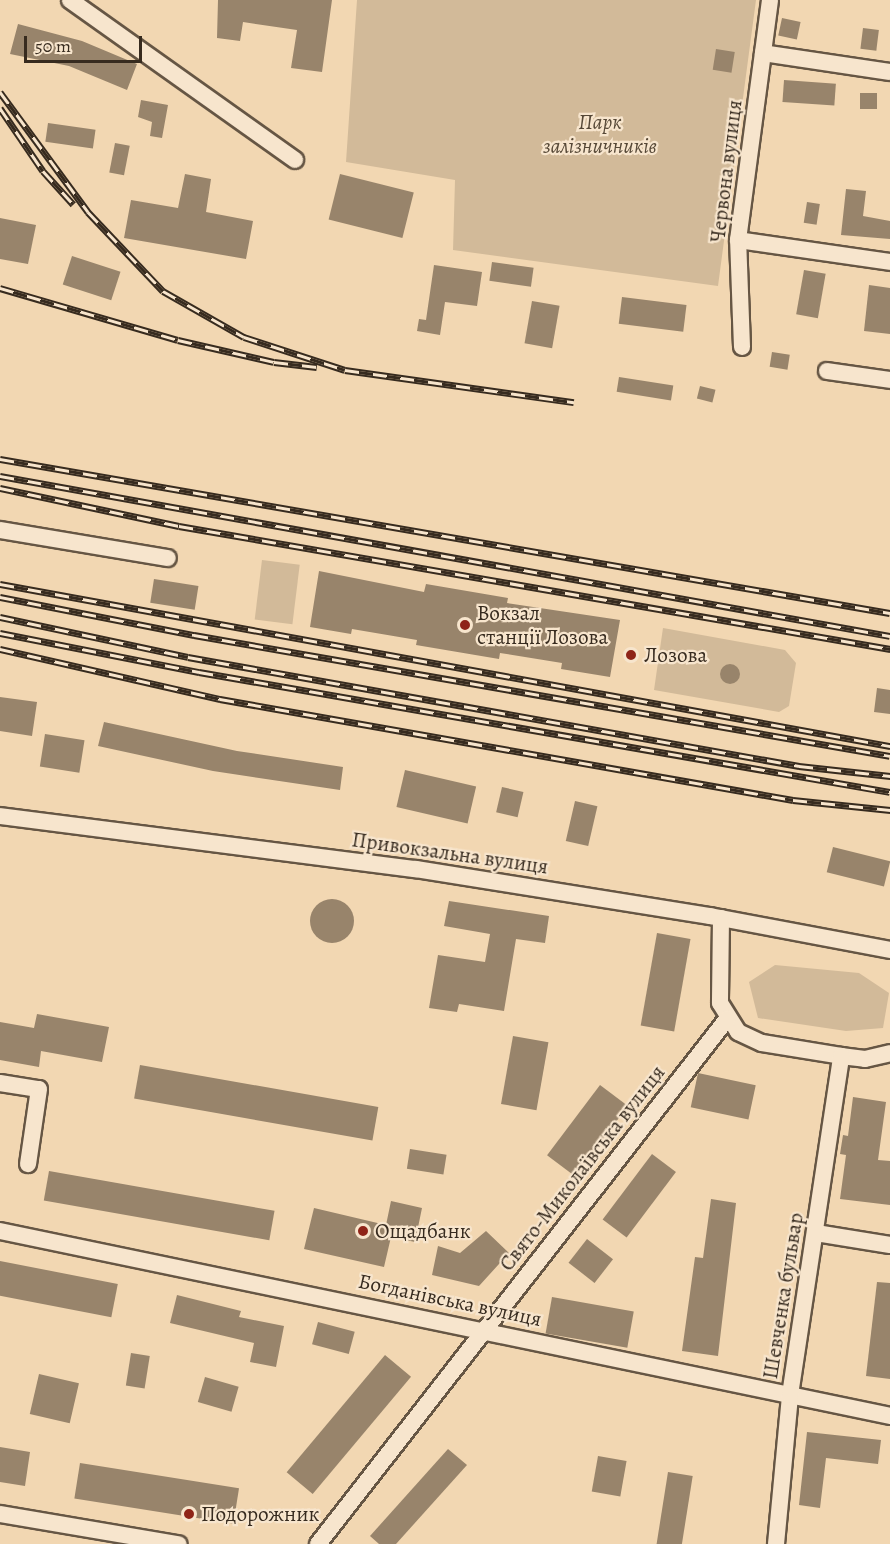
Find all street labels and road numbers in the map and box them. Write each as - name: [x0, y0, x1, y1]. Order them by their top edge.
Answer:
- street label: Червона вулиця: [705, 98, 747, 244]
- street label: Привокзальна вулиця: [350, 827, 550, 879]
- street label: Свято-Миколаївська вулиця: [494, 1060, 670, 1276]
- street label: Шевченка бульвар: [757, 1211, 809, 1381]
- street label: Богданівська вулиця: [356, 1268, 544, 1332]

